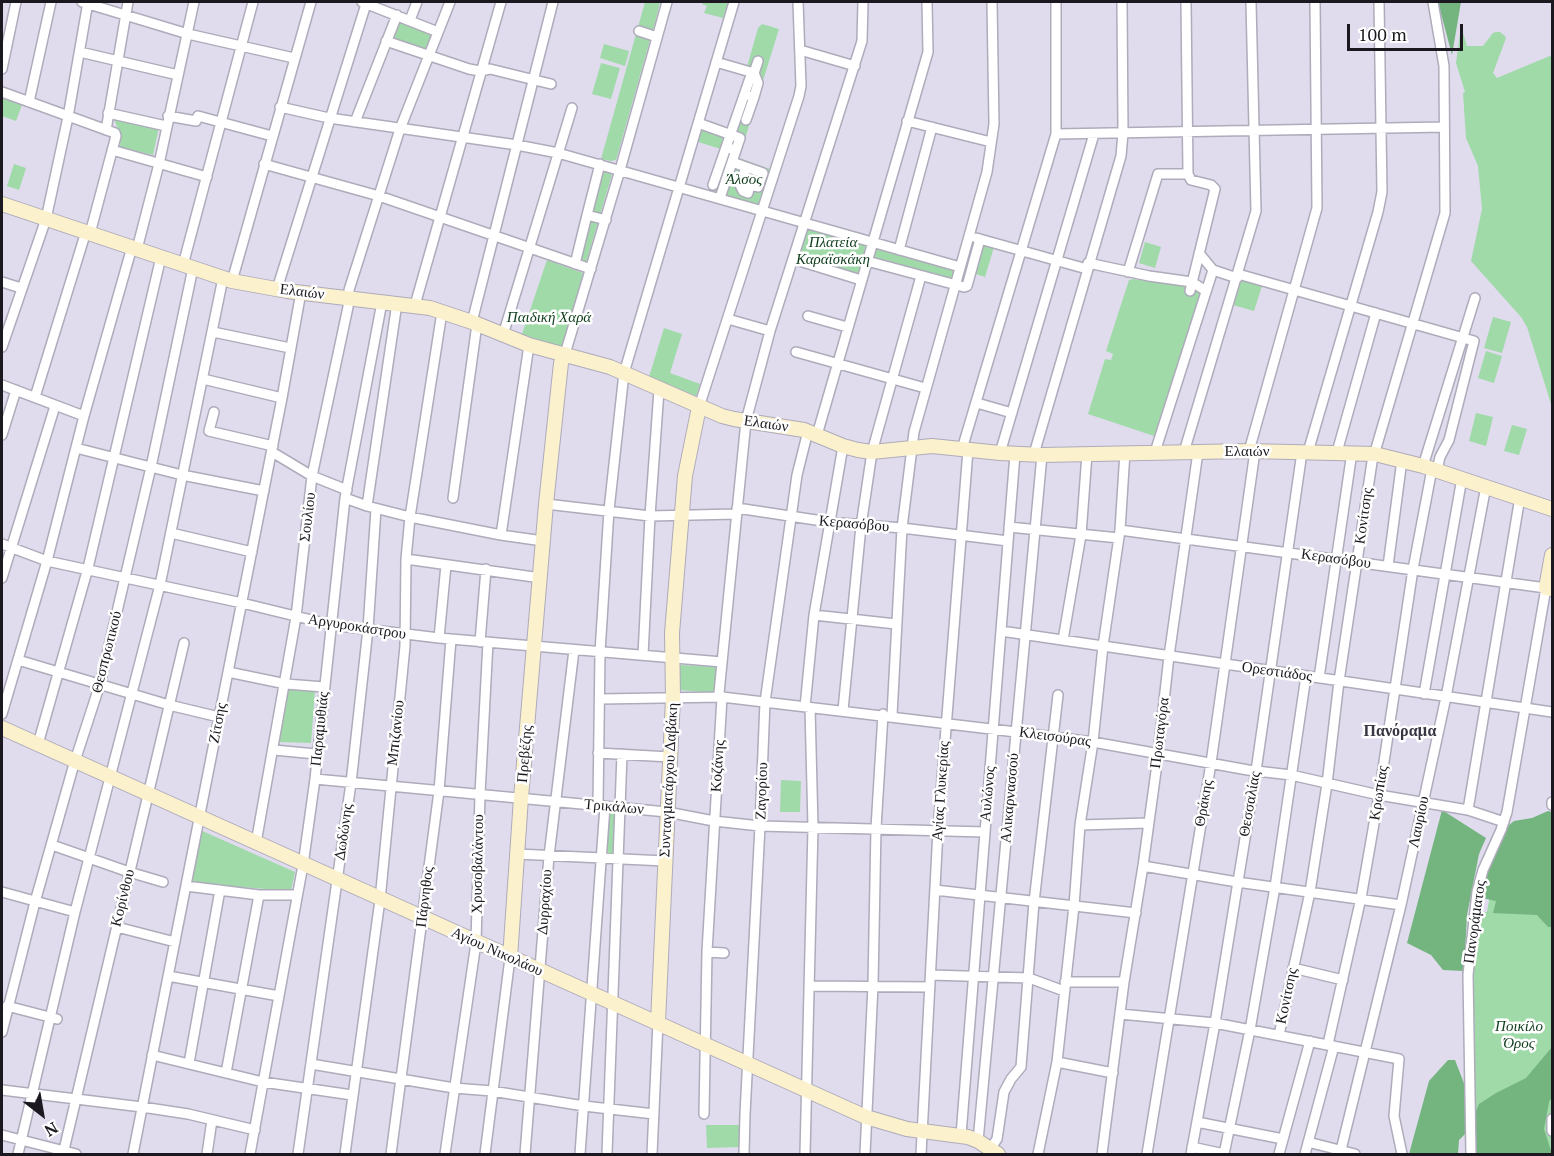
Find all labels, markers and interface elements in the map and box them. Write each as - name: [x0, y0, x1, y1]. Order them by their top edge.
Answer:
- scale bar: [1350, 12, 1466, 50]
- text: 100 m: [1358, 22, 1407, 46]
- park label: Άλσος: [726, 171, 762, 189]
- park label: Πλατεία Καραϊσκάκη: [796, 234, 870, 269]
- street label: Ελαιών: [279, 280, 325, 304]
- park label: Παιδική Χαρά: [507, 309, 591, 327]
- street label: Ελαιών: [742, 412, 790, 436]
- street label: Ελαιών: [1225, 443, 1269, 461]
- street label: Κονίτσης: [1351, 487, 1377, 545]
- street label: Σουλίου: [296, 491, 320, 543]
- street label: Κερασόβου: [818, 512, 890, 536]
- street label: Κερασόβου: [1300, 545, 1372, 573]
- street label: Θεσπρωτικού: [88, 609, 126, 695]
- street label: Αργυροκάστρου: [307, 610, 407, 644]
- street label: Ορεστιάδος: [1241, 658, 1313, 686]
- street label: Παραμυθιάς: [307, 691, 333, 767]
- street label: Πρωταγόρα: [1147, 696, 1173, 770]
- street label: Μπιζανίου: [384, 699, 408, 767]
- street label: Ζίτσης: [205, 701, 231, 745]
- street label: Συνταγματάρχου Δαβάκη: [656, 702, 682, 858]
- district label: Πανόραμα: [1364, 721, 1436, 741]
- street label: Κλεισούρας: [1018, 723, 1092, 751]
- street label: Πρεβέζης: [514, 724, 536, 784]
- street label: Κοζάνης: [707, 739, 729, 793]
- street label: Αγίας Γλυκερίας: [929, 740, 953, 842]
- street label: Αλικαρνασσού: [997, 752, 1023, 844]
- street label: Ζαγορίου: [752, 762, 772, 820]
- street label: Κρωπίας: [1366, 764, 1392, 822]
- street label: Αυλώνος: [977, 766, 999, 822]
- street label: Θεσσαλίας: [1235, 770, 1265, 838]
- street label: Θράκης: [1191, 778, 1217, 828]
- street label: Λαυρίου: [1405, 794, 1433, 850]
- street label: Τρικάλων: [583, 795, 645, 819]
- street label: Δωδώνης: [331, 802, 357, 862]
- street label: Χρυσοβαλάντου: [468, 814, 488, 914]
- street label: Πάρνηθος: [412, 865, 438, 929]
- street label: Κορίνθου: [107, 867, 139, 929]
- street label: Δυρραχίου: [534, 869, 556, 935]
- street label: Πανοράματος: [1460, 879, 1490, 965]
- street label: Αγίου Νικολάου: [448, 924, 546, 980]
- street label: Κονίτσης: [1272, 966, 1302, 1026]
- park label: Ποικίλο Όρος: [1495, 1018, 1543, 1053]
- north arrow: [12, 1084, 72, 1144]
- text: N: [40, 1117, 62, 1142]

